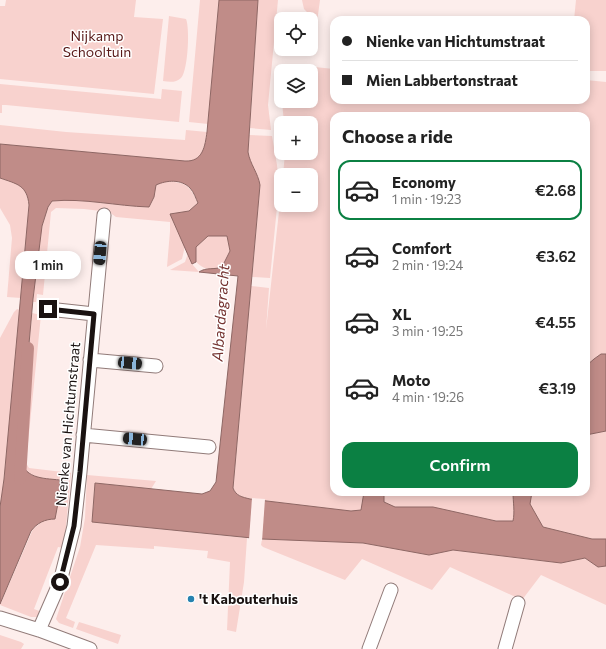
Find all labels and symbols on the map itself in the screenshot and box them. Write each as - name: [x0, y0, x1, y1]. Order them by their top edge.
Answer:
- park label: Nijkamp Schooltuin: [63, 27, 131, 60]
- car: [93, 241, 107, 265]
- callout: 1 min: [15, 251, 81, 279]
- water label: Albardagracht: [208, 263, 232, 363]
- route end: [39, 300, 57, 318]
- street label: Nienke van Hichtumstraat: [52, 341, 83, 507]
- car: [118, 356, 142, 370]
- car: [123, 432, 147, 446]
- route start: [51, 573, 69, 591]
- place label: 't Kabouterhuis: [199, 590, 299, 607]
- marker: 't Kabouterhuis: [186, 594, 196, 604]

